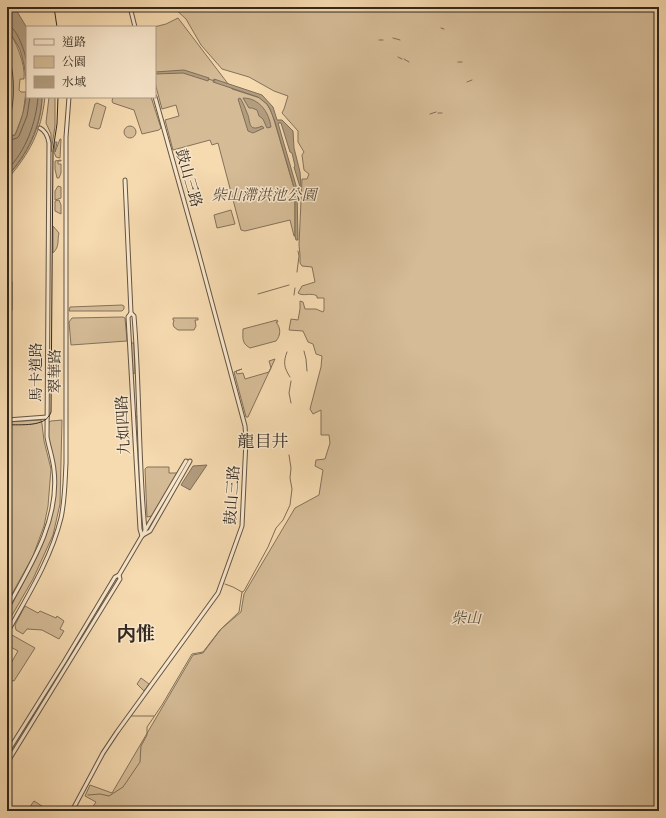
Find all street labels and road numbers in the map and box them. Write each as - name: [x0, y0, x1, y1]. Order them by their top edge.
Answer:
- street label: 鼓山三路: [172, 147, 206, 209]
- street label: 馬卡道路: [27, 342, 45, 402]
- street label: 翠華路: [46, 348, 64, 394]
- street label: 九如四路: [112, 395, 134, 455]
- street label: 鼓山三路: [221, 464, 243, 526]

